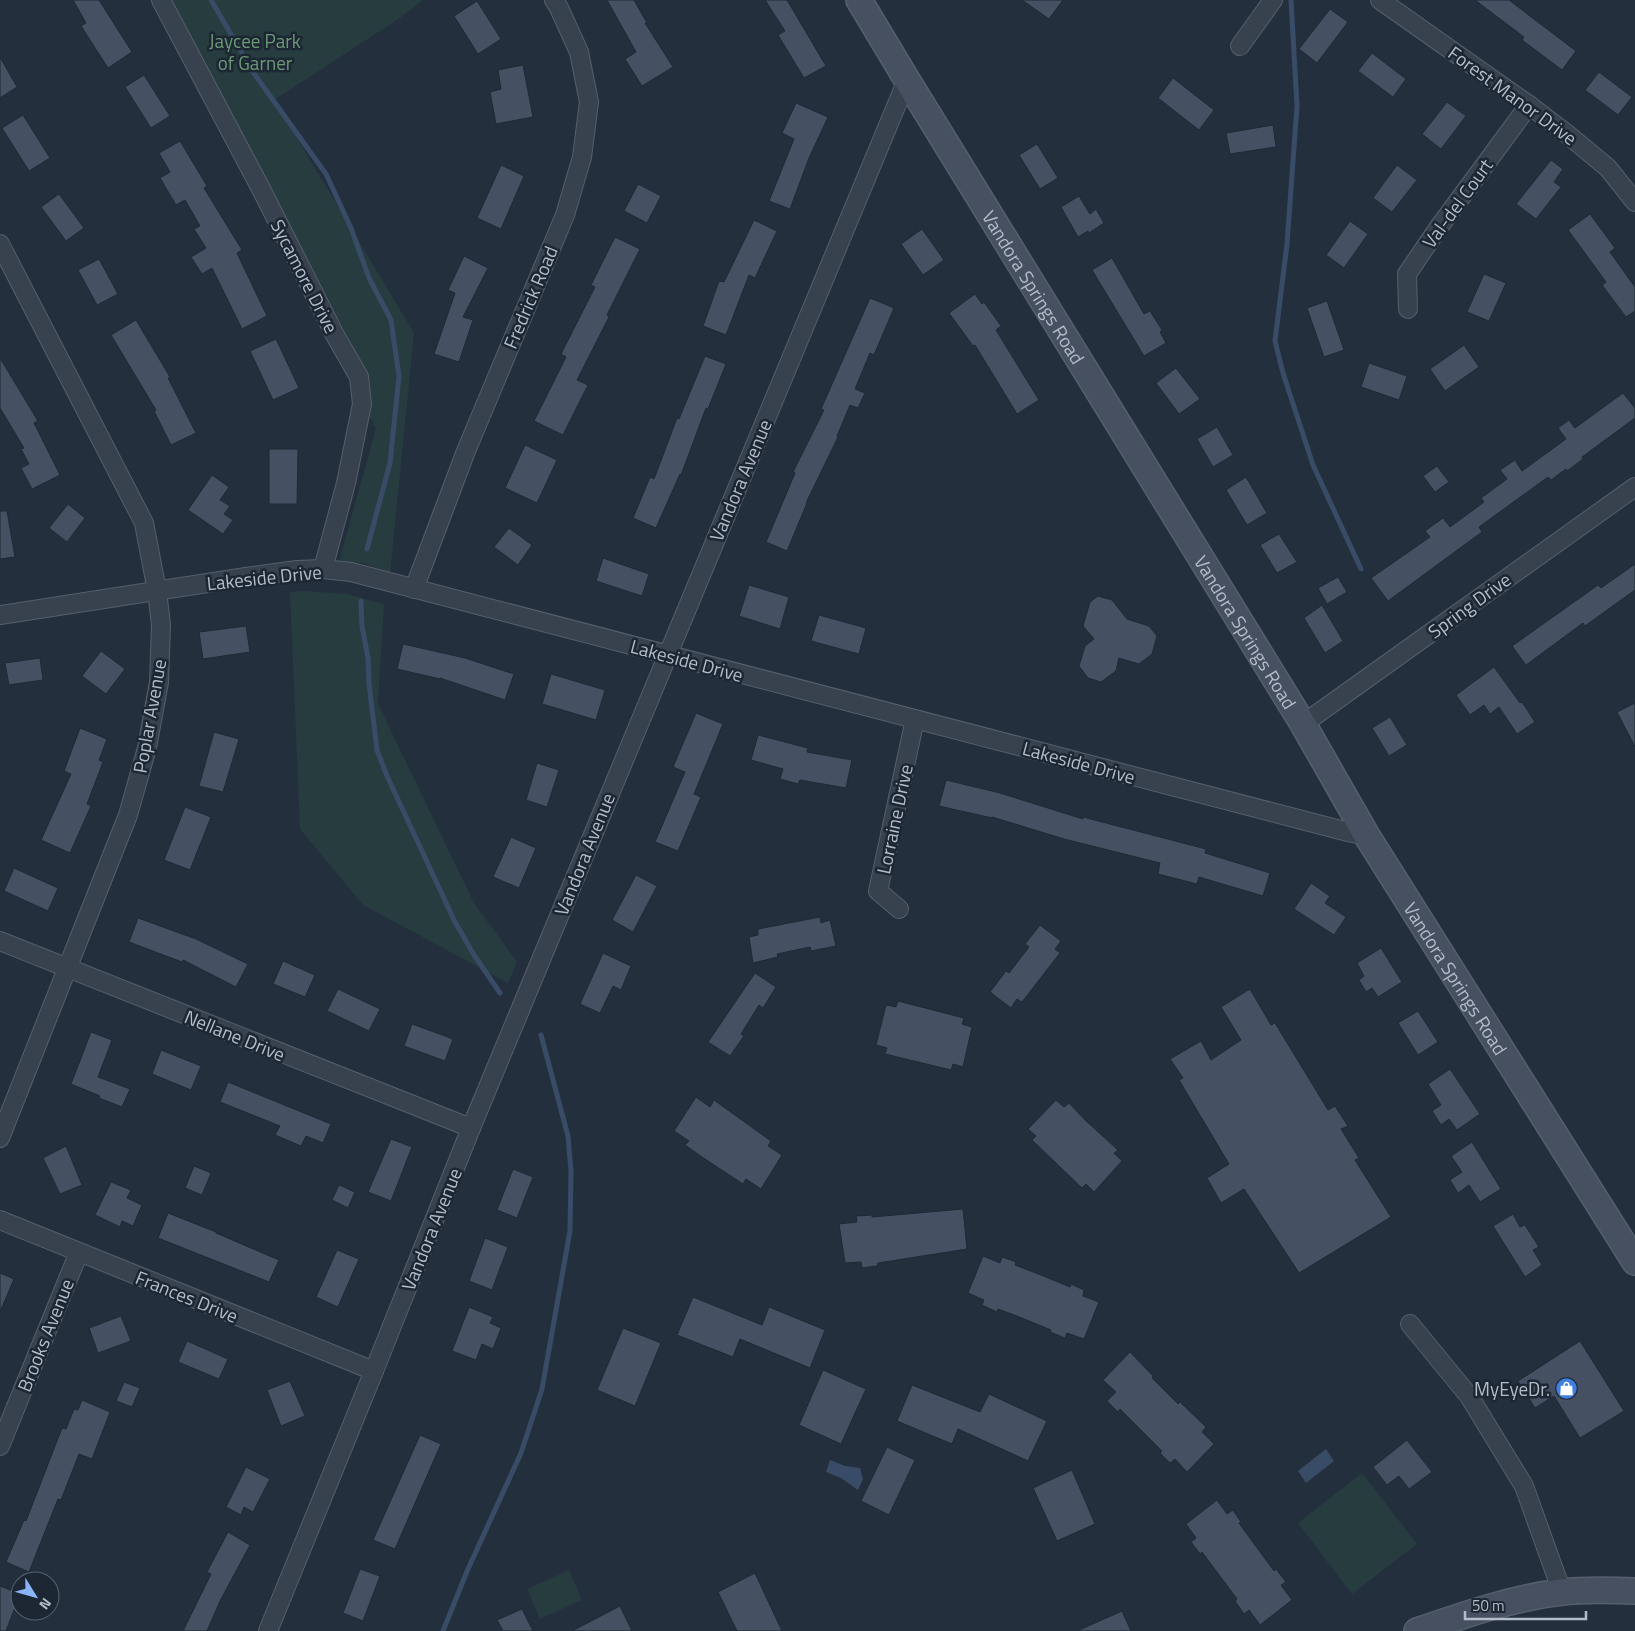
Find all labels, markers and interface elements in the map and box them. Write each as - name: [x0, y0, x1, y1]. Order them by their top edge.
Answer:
- park label: Jaycee Park of Garner: [209, 26, 301, 77]
- street label: Forest Manor Drive: [1442, 38, 1584, 152]
- street label: Val-del Court: [1415, 152, 1500, 254]
- street label: Vandora Springs Road: [976, 204, 1093, 369]
- street label: Sycamore Drive: [264, 214, 346, 338]
- street label: Fredrick Road: [495, 241, 565, 353]
- street label: Vandora Avenue: [701, 414, 779, 546]
- street label: Vandora Springs Road: [1188, 549, 1305, 714]
- street label: Lakeside Drive: [205, 557, 323, 597]
- street label: Spring Drive: [1421, 565, 1517, 645]
- street label: Lakeside Drive: [627, 631, 747, 689]
- street label: Poplar Avenue: [125, 657, 173, 775]
- street label: Lakeside Drive: [1019, 733, 1139, 791]
- street label: Lorraine Drive: [868, 761, 920, 877]
- street label: Vandora Avenue: [546, 788, 622, 920]
- street label: Vandora Springs Road: [1397, 896, 1515, 1060]
- street label: Nellane Drive: [180, 1002, 290, 1068]
- street label: Vandora Avenue: [393, 1163, 469, 1295]
- street label: Frances Drive: [131, 1262, 243, 1330]
- street label: Brooks Avenue: [9, 1274, 81, 1396]
- place label: MyEyeDr.: [1474, 1374, 1550, 1403]
- shop icon: MyEyeDr.: [1554, 1376, 1578, 1400]
- north arrow: [10, 1571, 60, 1621]
- scale bar: [1465, 1588, 1586, 1620]
- text: N: [34, 1594, 57, 1614]
- text: 50 m: [1472, 1594, 1505, 1617]

